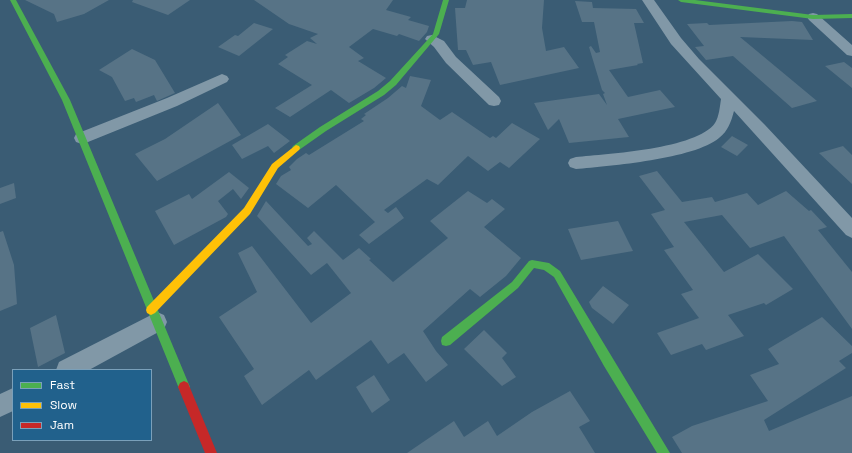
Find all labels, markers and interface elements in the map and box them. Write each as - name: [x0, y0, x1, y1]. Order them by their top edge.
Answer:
- legend: [12, 369, 152, 441]
- text: Fast: [50, 377, 75, 393]
- text: Slow: [50, 397, 77, 413]
- text: Jam: [50, 417, 74, 433]

